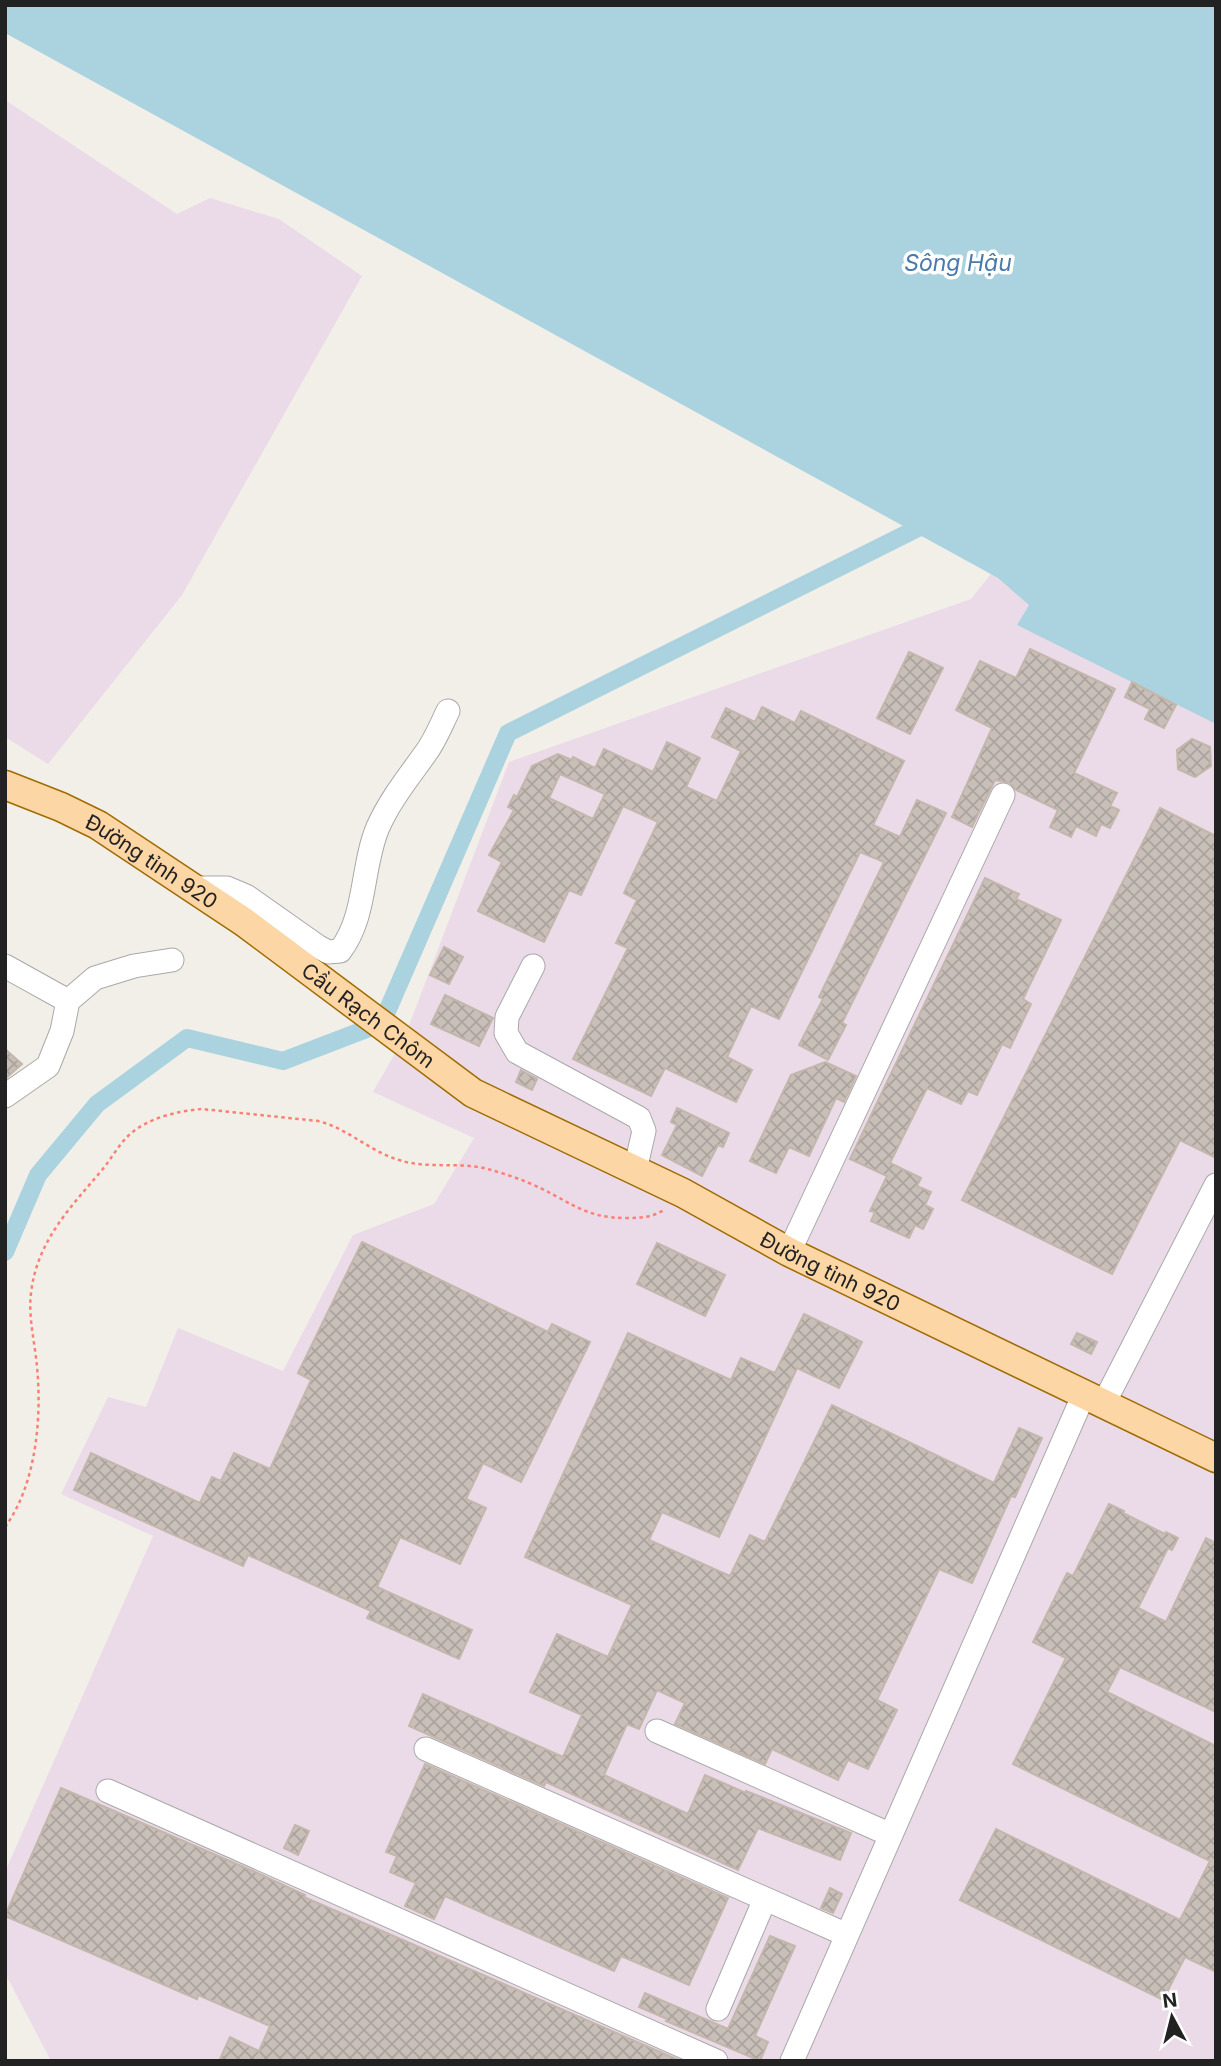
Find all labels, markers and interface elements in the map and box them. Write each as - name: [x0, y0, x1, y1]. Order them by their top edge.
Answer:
- water label: Sông Hậu: [904, 249, 1012, 277]
- street label: Đường tỉnh 920: [82, 809, 223, 914]
- street label: Cầu Rạch Chôm: [297, 957, 440, 1073]
- street label: Đường tỉnh 920: [756, 1226, 904, 1316]
- north arrow: [1137, 1982, 1207, 2052]
- text: N: [1161, 1988, 1179, 2013]

